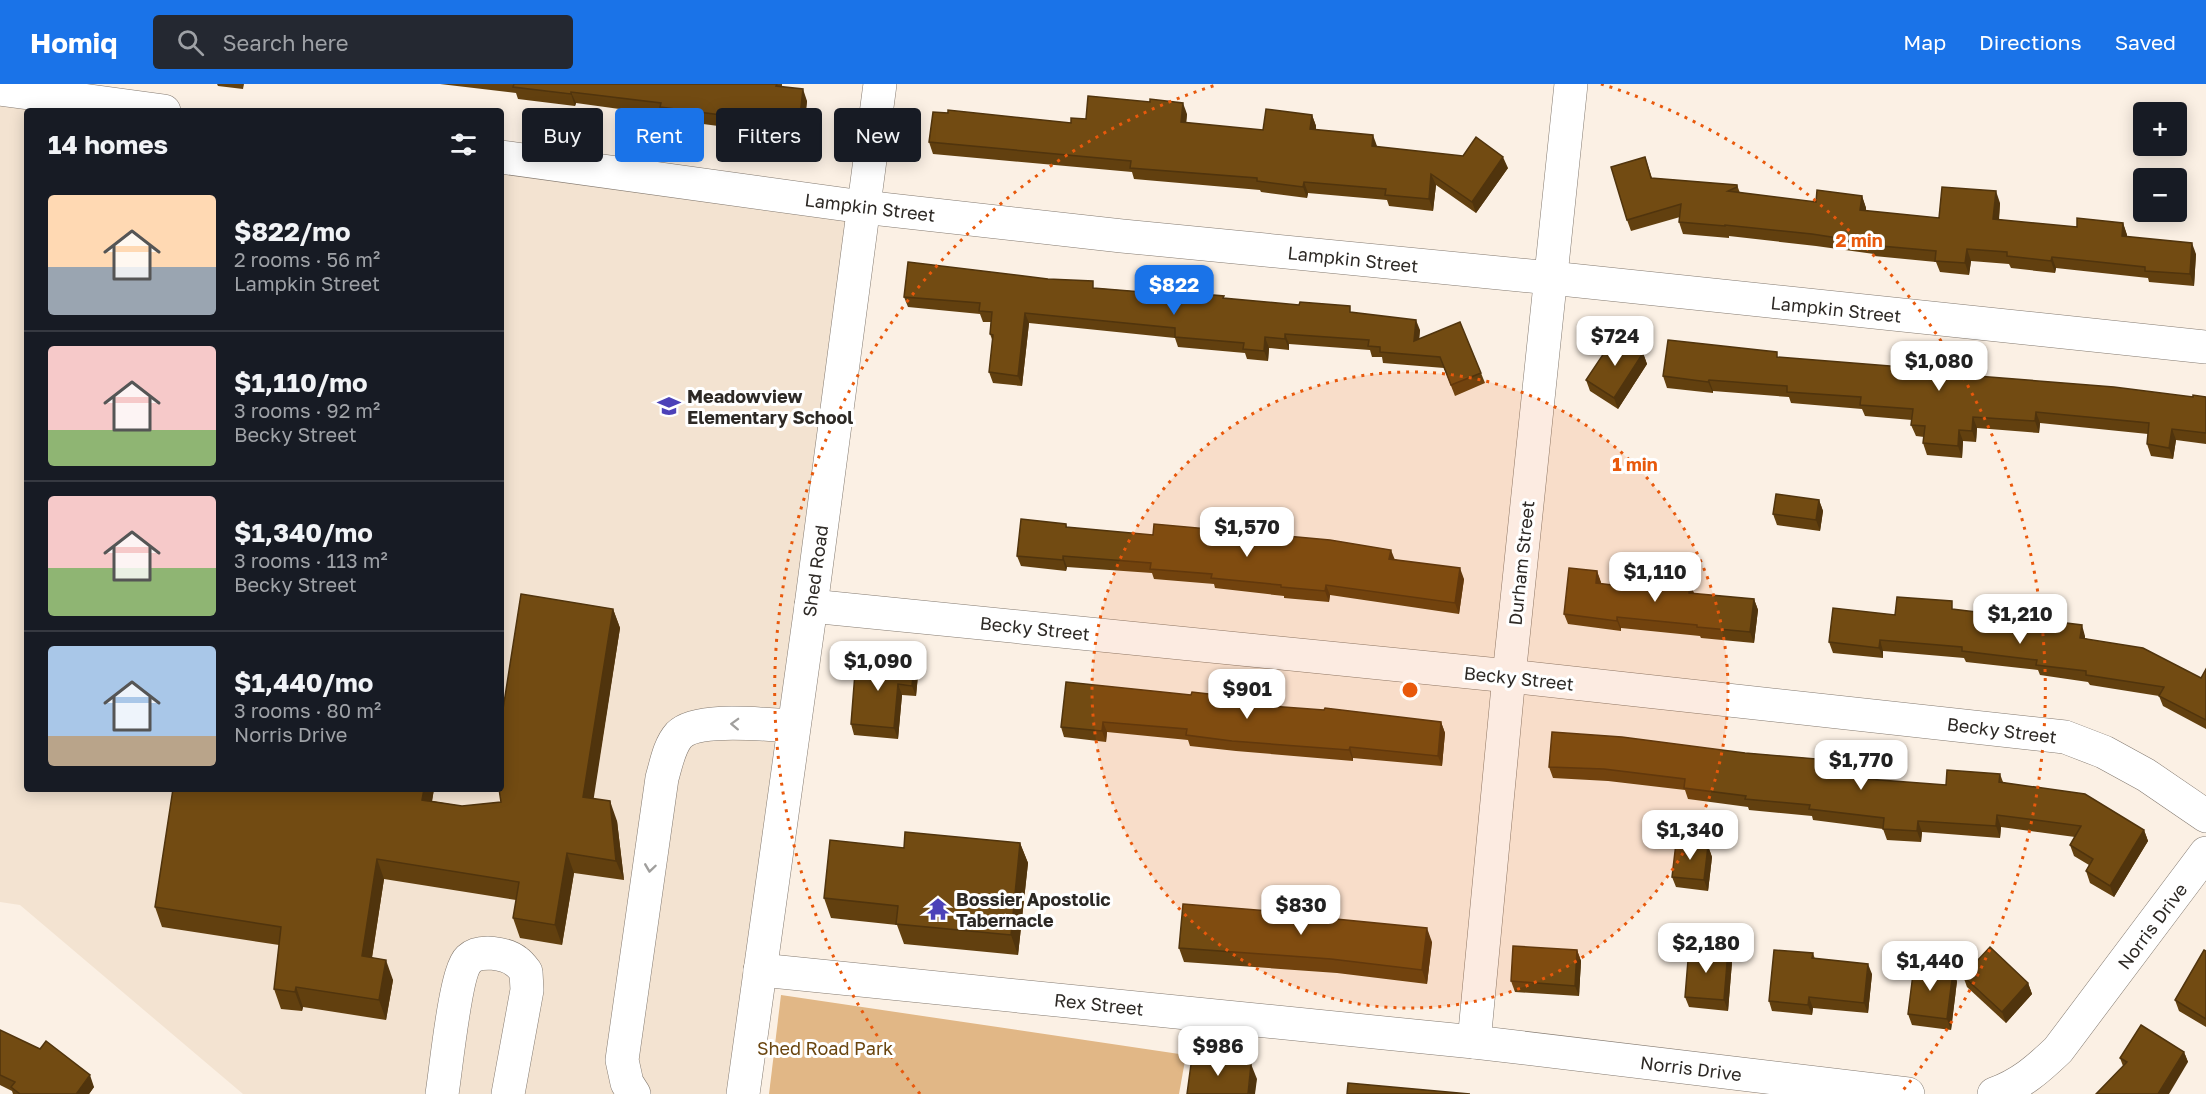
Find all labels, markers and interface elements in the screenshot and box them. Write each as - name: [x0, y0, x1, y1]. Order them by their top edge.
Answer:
- search box: [153, 15, 573, 69]
- text: Homiq: [30, 26, 117, 59]
- icon: search: [174, 26, 207, 59]
- text: Search here: [222, 29, 349, 56]
- text: Map: [1903, 29, 1946, 55]
- text: Directions: [1979, 29, 2082, 55]
- text: Saved: [2115, 29, 2176, 55]
- map controls: [2133, 102, 2187, 222]
- button: +: [2133, 102, 2187, 156]
- chip: Buy: [522, 108, 603, 162]
- chip: Rent: [615, 108, 704, 162]
- chip: Filters: [716, 108, 822, 162]
- chip: New: [834, 108, 921, 162]
- icon: filters: [447, 128, 480, 161]
- text: 14 homes: [48, 129, 168, 160]
- button: −: [2133, 168, 2187, 222]
- street label: Lampkin Street: [803, 188, 937, 226]
- text: $822/mo: [234, 216, 351, 247]
- icon: home: [96, 219, 168, 291]
- text: 2 min: [1835, 229, 1883, 251]
- street label: Lampkin Street: [1286, 241, 1420, 277]
- text: 2 rooms · 56 m²: [234, 247, 380, 271]
- pin: $822: [1138, 265, 1210, 316]
- text: Lampkin Street: [234, 271, 380, 295]
- text: $822: [1149, 272, 1199, 296]
- street label: Lampkin Street: [1769, 291, 1903, 327]
- pin: $724: [1579, 316, 1651, 367]
- text: $724: [1591, 323, 1640, 347]
- pin: $1,080: [1890, 341, 1988, 392]
- text: $1,080: [1905, 348, 1973, 372]
- text: $1,110/mo: [234, 367, 368, 398]
- icon: home: [96, 370, 168, 442]
- place label: Meadowview Elementary School: [687, 385, 853, 428]
- school or university icon: Meadowview Elementary School: [656, 393, 682, 419]
- text: 3 rooms · 92 m²: [234, 398, 380, 422]
- text: Becky Street: [234, 422, 357, 446]
- text: 1 min: [1612, 453, 1658, 475]
- street label: Durham Street: [1504, 499, 1538, 627]
- pin: $1,570: [1198, 507, 1296, 558]
- text: $1,570: [1214, 514, 1280, 538]
- text: $1,340/mo: [234, 517, 373, 548]
- icon: home: [96, 520, 168, 592]
- street label: Shed Road: [798, 524, 832, 618]
- text: 3 rooms · 113 m²: [234, 548, 388, 572]
- pin: $1,110: [1606, 552, 1704, 603]
- text: $1,110: [1623, 559, 1687, 583]
- text: Becky Street: [234, 572, 357, 596]
- pin: $1,210: [1971, 594, 2069, 645]
- text: $1,210: [1987, 601, 2053, 625]
- street label: Becky Street: [979, 611, 1091, 645]
- pin: $1,090: [829, 641, 927, 692]
- text: $1,090: [844, 648, 912, 672]
- street label: Becky Street: [1463, 661, 1575, 695]
- text: $1,440/mo: [234, 667, 373, 698]
- pin: $901: [1211, 669, 1283, 720]
- icon: home: [96, 670, 168, 742]
- text: $901: [1222, 676, 1272, 700]
- centre of rings: [1400, 680, 1420, 700]
- text: 3 rooms · 80 m²: [234, 698, 381, 722]
- street label: Becky Street: [1946, 712, 2058, 748]
- one-way arrow: [730, 717, 739, 730]
- text: Norris Drive: [234, 722, 347, 746]
- pin: $1,770: [1812, 740, 1910, 791]
- text: $1,770: [1829, 747, 1893, 771]
- pin: $1,340: [1641, 810, 1739, 861]
- text: $1,340: [1656, 817, 1724, 841]
- one-way arrow: [644, 863, 656, 872]
- street label: Norris Drive: [2113, 879, 2191, 973]
- pin: $830: [1265, 885, 1337, 936]
- place label: Bossier Apostolic Tabernacle: [956, 888, 1111, 931]
- text: $830: [1275, 892, 1327, 916]
- temple icon: Bossier Apostolic Tabernacle: [925, 896, 951, 922]
- pin: $2,180: [1657, 923, 1755, 974]
- text: $2,180: [1672, 930, 1740, 954]
- pin: $1,440: [1881, 941, 1979, 992]
- text: $1,440: [1896, 948, 1964, 972]
- street label: Rex Street: [1053, 988, 1145, 1020]
- pin: $986: [1182, 1026, 1254, 1077]
- text: $986: [1192, 1033, 1244, 1057]
- park label: Shed Road Park: [757, 1037, 893, 1059]
- street label: Norris Drive: [1639, 1051, 1743, 1085]

